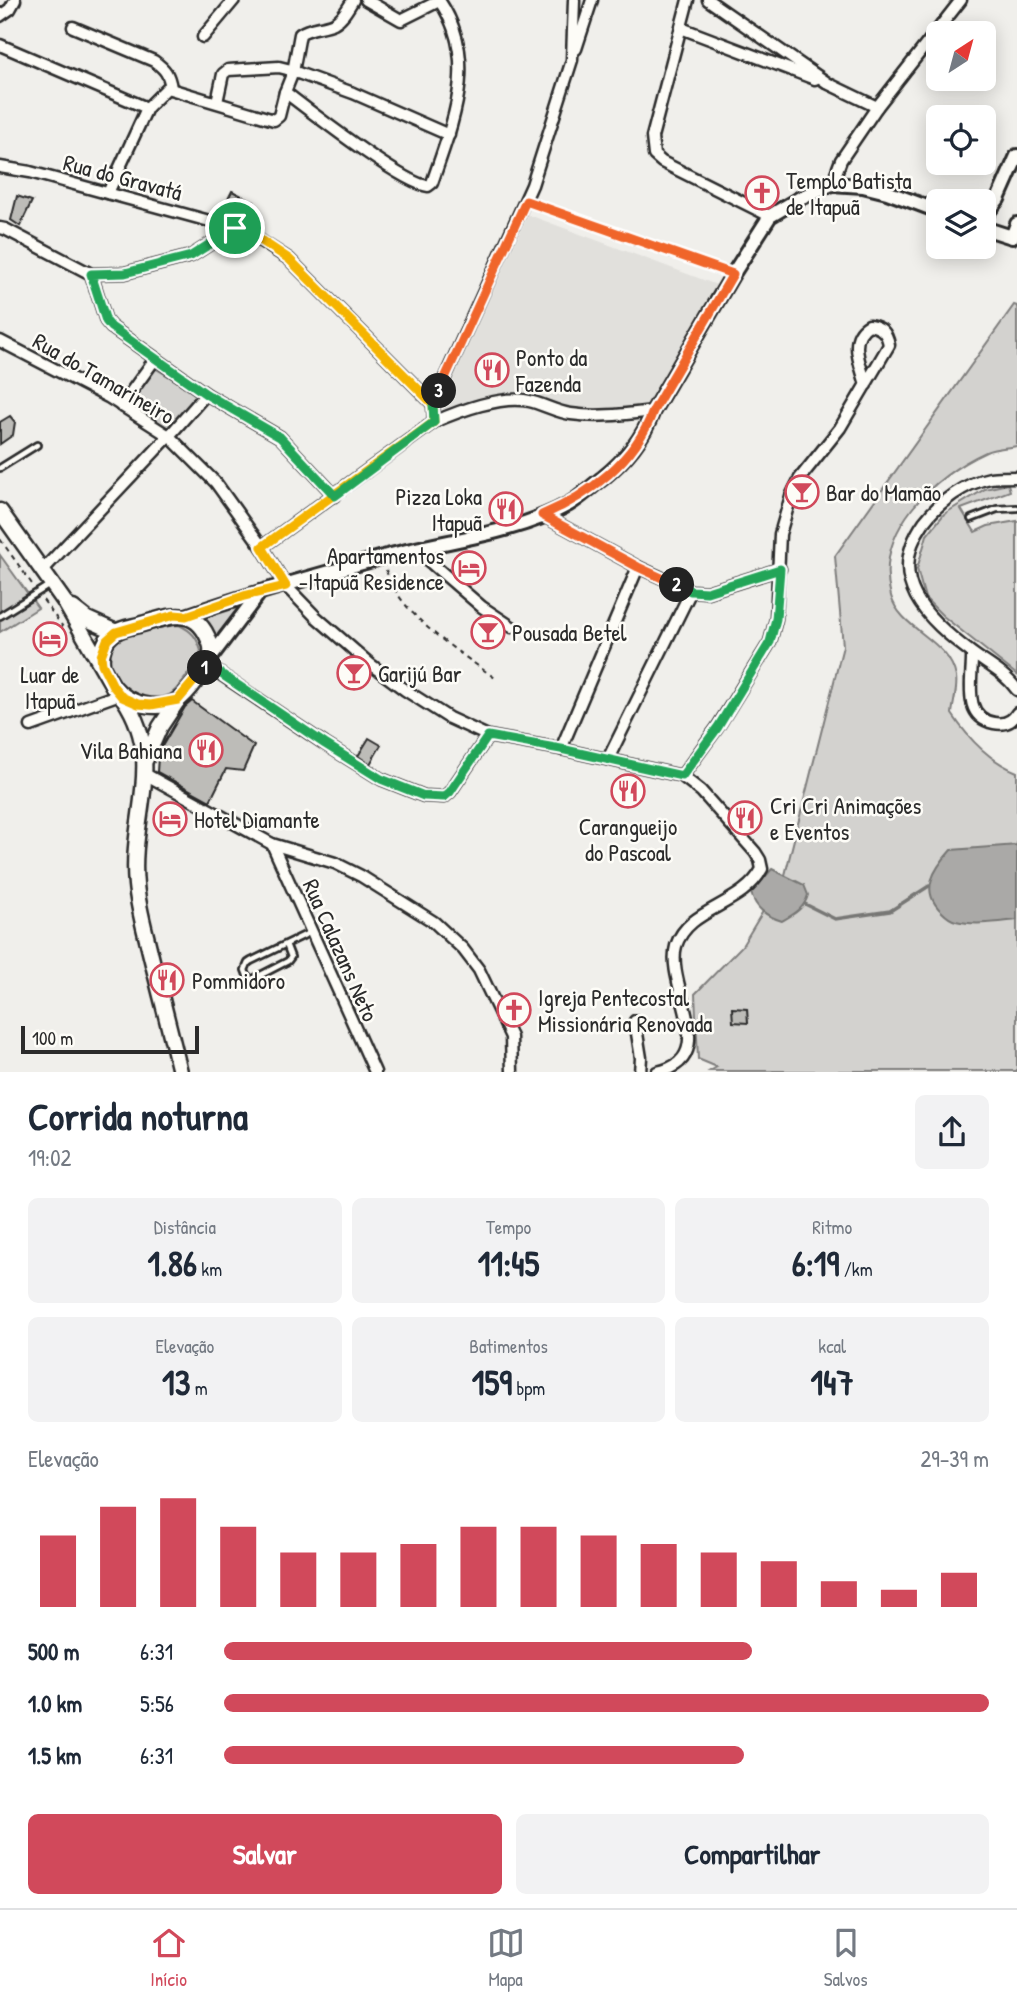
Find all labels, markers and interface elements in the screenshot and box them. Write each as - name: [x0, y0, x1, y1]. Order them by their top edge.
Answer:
- north arrow: [926, 21, 996, 91]
- map controls: [926, 21, 996, 259]
- button: locate: [926, 105, 996, 175]
- street label: Rua do Gravatá: [60, 146, 186, 208]
- place label: Templo Batista de Itapuã: [786, 165, 912, 222]
- church icon: Templo Batista de Itapuã: [743, 174, 781, 212]
- button: layers: [926, 189, 996, 259]
- pin: [205, 198, 265, 258]
- icon: arrive: [216, 209, 254, 247]
- street label: Rua do Tamarineiro: [28, 325, 180, 431]
- place label: Ponto da Fazenda: [515, 342, 587, 399]
- restaurant icon: Ponto da Fazenda: [473, 351, 511, 389]
- pin: 3: [422, 374, 457, 408]
- text: 3: [434, 377, 443, 403]
- bar icon: Bar do Mamão: [783, 473, 821, 511]
- place label: Bar do Mamão: [826, 477, 941, 508]
- place label: Pizza Loka Itapuã: [395, 481, 482, 538]
- restaurant icon: Pizza Loka Itapuã: [487, 490, 525, 528]
- place label: Apartamentos -Itapuã Residence: [299, 540, 444, 597]
- hotel icon: Apartamentos -Itapuã Residence: [450, 549, 488, 587]
- pin: 2: [660, 568, 694, 602]
- text: 2: [672, 571, 681, 597]
- bar icon: Pousada Betel: [469, 613, 507, 651]
- place label: Pousada Betel: [512, 617, 628, 648]
- hotel icon: Luar de Itapuã: [31, 620, 69, 658]
- pin: 1: [188, 650, 222, 686]
- text: 1: [201, 654, 208, 680]
- bar icon: Garijú Bar: [335, 654, 373, 692]
- place label: Garijú Bar: [378, 658, 462, 689]
- place label: Luar de Itapuã: [20, 659, 80, 716]
- restaurant icon: Vila Bahiana: [187, 731, 225, 769]
- place label: Vila Bahiana: [80, 735, 182, 766]
- restaurant icon: Carangueijo do Pascoal: [609, 772, 647, 810]
- place label: Cri Cri Animações e Eventos: [770, 790, 922, 847]
- restaurant icon: Cri Cri Animações e Eventos: [726, 799, 764, 837]
- hotel icon: Hotel Diamante: [151, 800, 189, 838]
- place label: Hotel Diamante: [194, 804, 320, 835]
- place label: Carangueijo do Pascoal: [579, 811, 677, 868]
- street label: Rua Calazans Neto: [296, 874, 386, 1026]
- restaurant icon: Pommidoro: [148, 961, 186, 999]
- place label: Pommidoro: [192, 965, 285, 996]
- place label: Igreja Pentecostal Missionária Renovada: [538, 982, 712, 1039]
- church icon: Igreja Pentecostal Missionária Renovada: [495, 991, 533, 1029]
- scale bar: [21, 1022, 200, 1054]
- text: 100 m: [32, 1025, 73, 1051]
- text: Corrida noturna: [28, 1090, 248, 1142]
- button: share: [915, 1095, 989, 1169]
- text: 19:02: [28, 1142, 71, 1173]
- text: Distância: [154, 1214, 216, 1240]
- text: Tempo: [486, 1214, 531, 1240]
- text: Ritmo: [812, 1214, 852, 1240]
- text: 1.86: [148, 1240, 197, 1287]
- text: 11:45: [478, 1240, 539, 1287]
- text: 6:19: [792, 1240, 839, 1287]
- text: km: [197, 1256, 222, 1282]
- text: /km: [839, 1256, 873, 1282]
- text: Elevação: [156, 1333, 214, 1359]
- text: Batimentos: [469, 1333, 548, 1359]
- text: kcal: [818, 1333, 846, 1359]
- text: 13: [162, 1359, 190, 1406]
- text: 159: [472, 1359, 512, 1406]
- text: 147: [811, 1359, 854, 1406]
- text: m: [190, 1375, 208, 1401]
- text: bpm: [512, 1375, 545, 1401]
- text: Elevação: [28, 1443, 99, 1474]
- text: 29–39 m: [920, 1443, 989, 1474]
- text: 500 m: [28, 1636, 79, 1667]
- text: 6:31: [140, 1636, 173, 1667]
- text: 1.0 km: [28, 1688, 82, 1719]
- text: 5:56: [140, 1688, 174, 1719]
- text: 1.5 km: [28, 1740, 81, 1771]
- text: 6:31: [140, 1740, 173, 1771]
- button: Salvar: [28, 1814, 502, 1894]
- button: Compartilhar: [516, 1814, 989, 1894]
- tab: Início: [150, 1924, 188, 1992]
- tab: Mapa: [487, 1924, 525, 1992]
- tab: Salvos: [824, 1924, 867, 1992]

